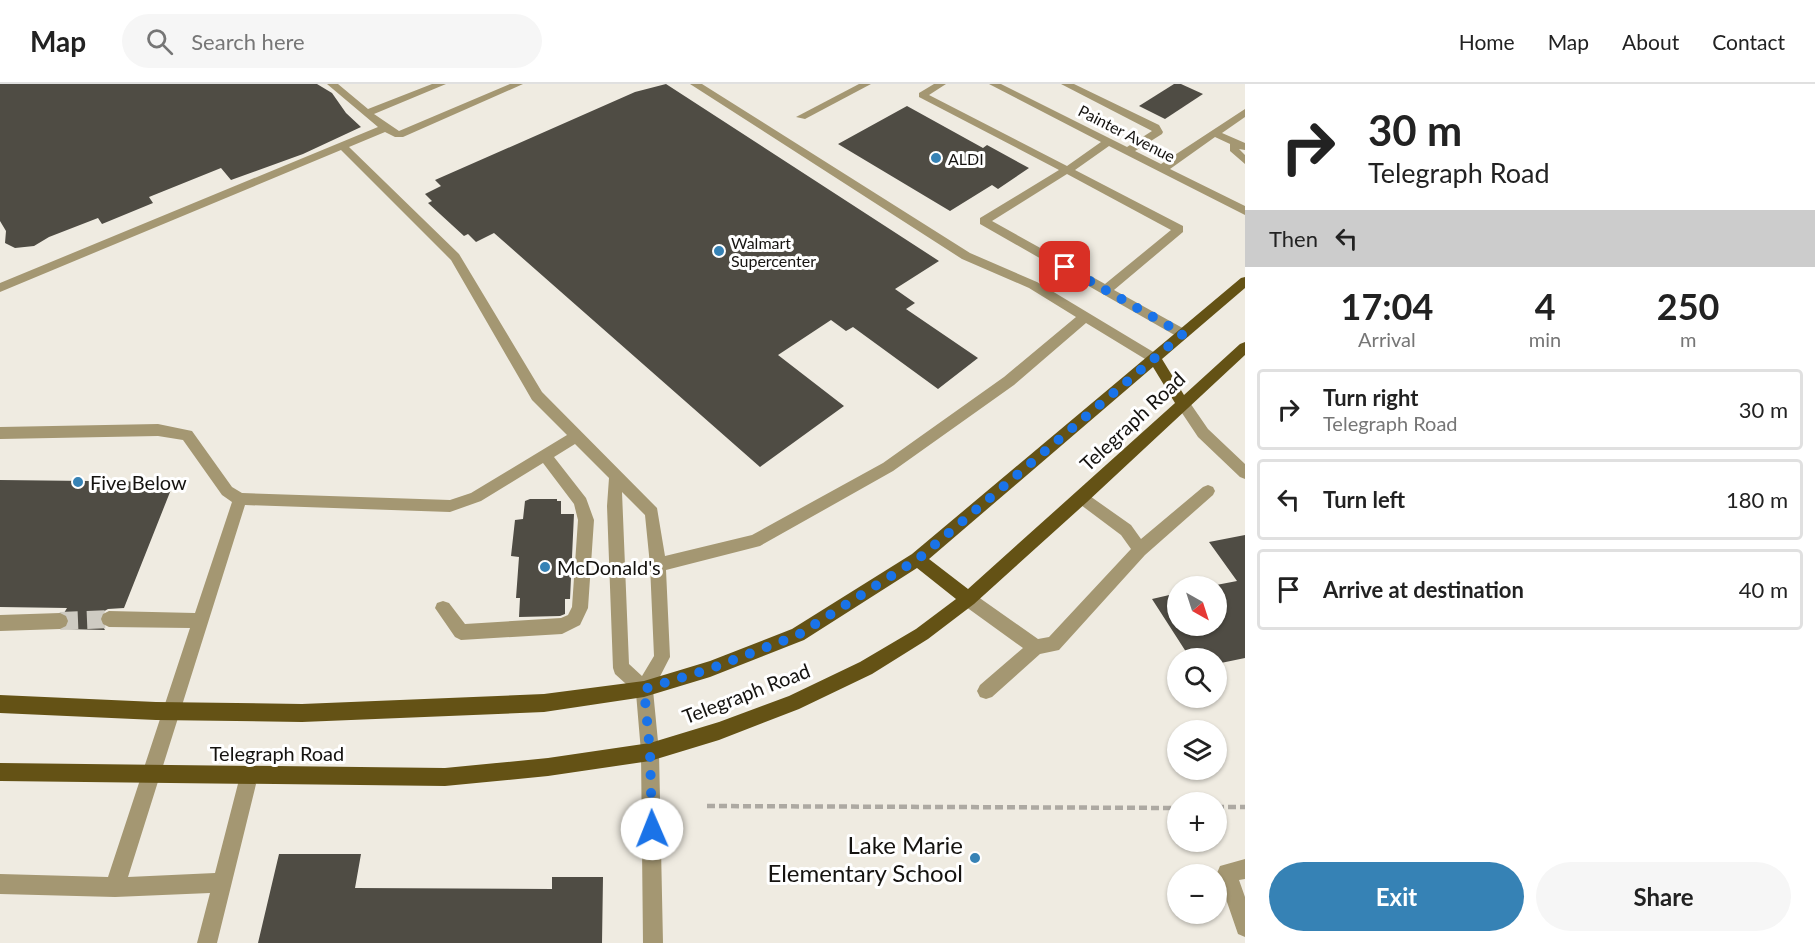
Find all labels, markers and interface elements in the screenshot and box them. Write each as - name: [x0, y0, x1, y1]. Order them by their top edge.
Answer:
- search box: [122, 14, 542, 68]
- text: Map: [30, 24, 86, 58]
- icon: search: [143, 25, 176, 58]
- text: Search here: [191, 28, 305, 55]
- text: Home: [1459, 29, 1515, 54]
- text: Map: [1548, 29, 1589, 54]
- text: About: [1622, 29, 1679, 54]
- text: Contact: [1712, 29, 1785, 54]
- street label: Painter Avenue: [1075, 100, 1179, 166]
- text: 30 m: [1368, 105, 1462, 155]
- icon: right: [1269, 108, 1347, 186]
- place label: ALDI: [948, 149, 984, 168]
- marker: ALDI: [929, 151, 943, 165]
- text: Telegraph Road: [1368, 156, 1550, 189]
- icon: left: [1330, 222, 1363, 255]
- text: Then: [1269, 225, 1318, 252]
- place label: Walmart Supercenter: [731, 233, 816, 270]
- pin: [1039, 241, 1090, 292]
- marker: Walmart Supercenter: [712, 244, 726, 258]
- icon: arrive: [1048, 250, 1081, 283]
- text: 17:04: [1341, 284, 1433, 328]
- text: 4: [1535, 284, 1556, 328]
- text: 250: [1657, 284, 1719, 328]
- text: Arrival: [1358, 327, 1416, 351]
- text: min: [1529, 327, 1561, 351]
- text: m: [1680, 327, 1696, 351]
- street label: Telegraph Road: [1075, 366, 1189, 476]
- text: Turn right: [1323, 384, 1418, 411]
- icon: right: [1272, 393, 1305, 426]
- text: 30 m: [1739, 396, 1788, 423]
- text: Telegraph Road: [1323, 411, 1458, 435]
- place label: Five Below: [90, 470, 187, 494]
- marker: Five Below: [71, 475, 85, 489]
- icon: left: [1272, 483, 1305, 516]
- text: Turn left: [1323, 486, 1405, 513]
- text: 180 m: [1726, 486, 1788, 513]
- place label: McDonald's: [557, 555, 661, 579]
- marker: McDonald's: [538, 560, 552, 574]
- icon: arrive: [1272, 573, 1305, 606]
- north arrow: [1167, 576, 1227, 636]
- map controls: [1167, 576, 1227, 924]
- text: Arrive at destination: [1323, 576, 1524, 603]
- text: 40 m: [1739, 576, 1788, 603]
- button: search: [1167, 648, 1227, 708]
- street label: Telegraph Road: [679, 658, 813, 728]
- button: layers: [1167, 720, 1227, 780]
- street label: Telegraph Road: [210, 741, 344, 765]
- button: +: [1167, 792, 1227, 852]
- position arrow: [620, 797, 684, 861]
- place label: Lake Marie Elementary School: [767, 830, 963, 887]
- marker: Lake Marie Elementary School: [968, 851, 982, 865]
- button: Exit: [1269, 862, 1524, 931]
- button: Share: [1536, 862, 1791, 931]
- button: −: [1167, 864, 1227, 924]

